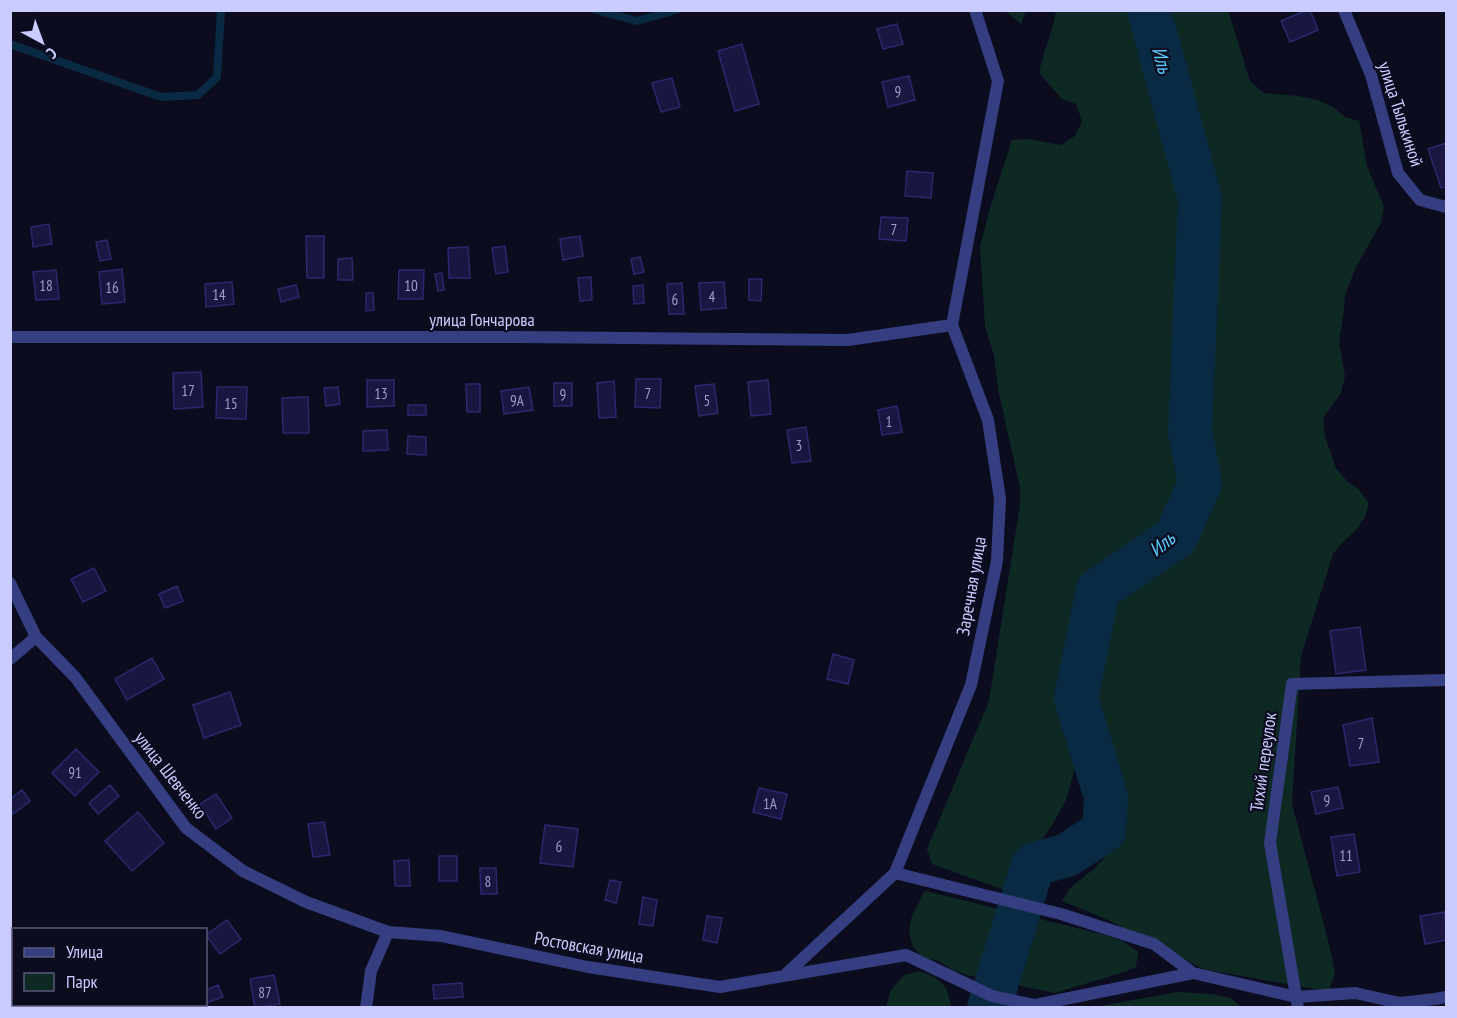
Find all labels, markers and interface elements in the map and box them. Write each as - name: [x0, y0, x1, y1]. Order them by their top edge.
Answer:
- north arrow: [12, 12, 72, 72]
- text: С: [42, 43, 61, 64]
- water label: Иль: [1146, 44, 1178, 78]
- street label: улица Тылькиной: [1373, 59, 1429, 169]
- house number: 9: [895, 82, 901, 101]
- house number: 7: [891, 220, 897, 239]
- house number: 18: [39, 276, 53, 295]
- house number: 10: [404, 276, 418, 295]
- house number: 16: [105, 278, 119, 297]
- house number: 14: [212, 285, 226, 304]
- house number: 4: [709, 287, 716, 306]
- house number: 6: [672, 290, 679, 309]
- street label: улица Гончарова: [429, 308, 535, 331]
- house number: 17: [181, 381, 195, 400]
- house number: 13: [374, 384, 388, 403]
- house number: 7: [645, 384, 651, 403]
- house number: 9: [560, 385, 566, 404]
- house number: 9А: [510, 391, 525, 410]
- house number: 5: [704, 391, 710, 410]
- house number: 15: [224, 394, 238, 413]
- house number: 1: [886, 412, 892, 431]
- house number: 3: [796, 436, 802, 455]
- water label: Иль: [1143, 525, 1182, 562]
- street label: Заречная улица: [951, 535, 991, 637]
- street label: Тихий переулок: [1245, 711, 1281, 813]
- street label: улица Шевченко: [130, 727, 213, 824]
- house number: 7: [1358, 734, 1364, 753]
- house number: 91: [68, 763, 82, 782]
- house number: 9: [1324, 791, 1330, 810]
- house number: 1А: [763, 794, 778, 813]
- house number: 6: [556, 837, 563, 856]
- house number: 11: [1339, 846, 1353, 865]
- house number: 8: [485, 872, 491, 891]
- street label: Ростовская улица: [533, 926, 645, 968]
- legend: [12, 928, 207, 1006]
- text: Улица: [66, 940, 103, 963]
- text: Парк: [66, 970, 97, 993]
- house number: 87: [258, 983, 272, 1002]

